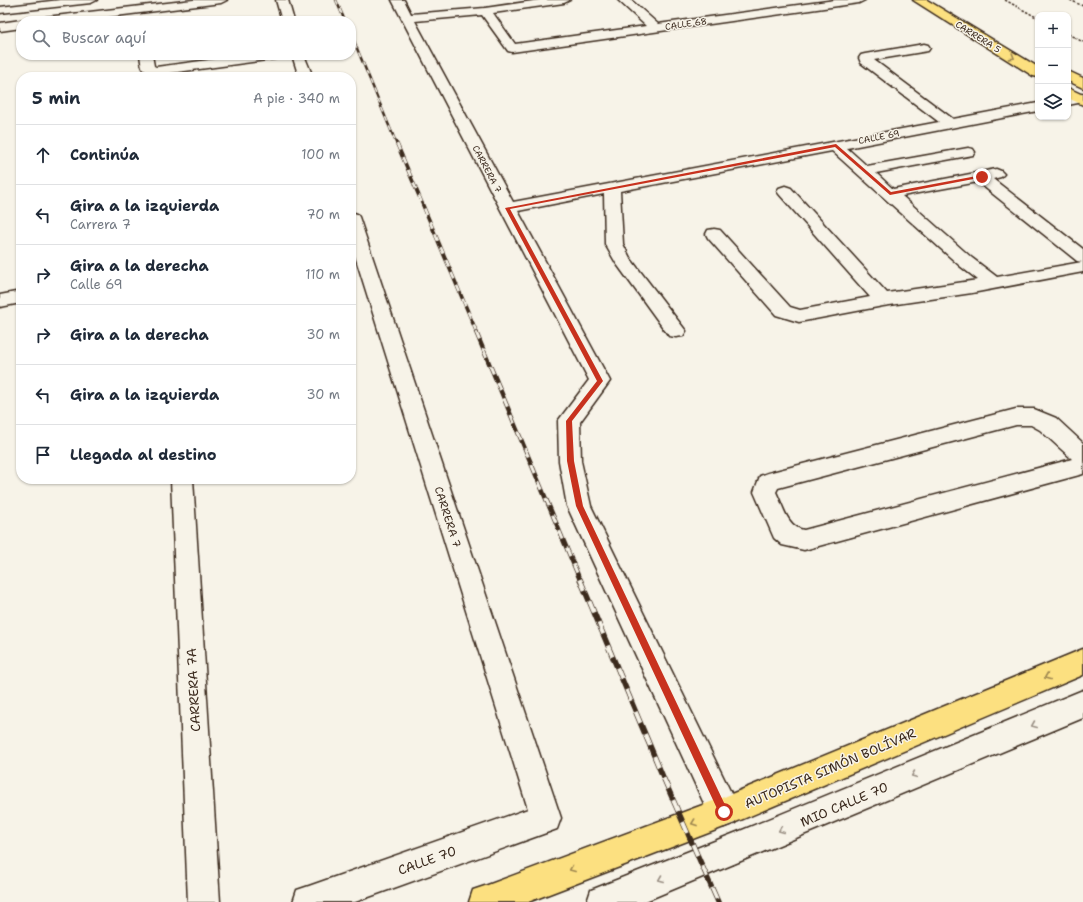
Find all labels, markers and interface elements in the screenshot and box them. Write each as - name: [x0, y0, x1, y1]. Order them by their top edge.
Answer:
- map controls: [1035, 12, 1071, 120]
- button: +: [1035, 12, 1071, 48]
- street label: CALLE 68: [664, 15, 708, 33]
- search box: [16, 16, 356, 60]
- street label: CARRERA 5: [953, 18, 1003, 56]
- icon: search: [30, 27, 52, 49]
- text: Buscar aquí: [62, 28, 146, 48]
- button: −: [1035, 48, 1071, 84]
- one-way arrow: [1008, 52, 1015, 60]
- button: layers: [1035, 84, 1071, 120]
- text: 5 min: [32, 87, 80, 109]
- text: A pie · 340 m: [253, 90, 340, 107]
- street label: CALLE 69: [857, 127, 901, 147]
- street label: CARRERA 7: [470, 143, 504, 195]
- icon: ahead: [32, 144, 54, 166]
- text: Continúa: [70, 145, 139, 165]
- text: 100 m: [301, 146, 340, 163]
- route end: [973, 168, 991, 186]
- text: Gira a la izquierda: [70, 196, 219, 216]
- icon: left: [32, 204, 54, 226]
- text: 70 m: [306, 206, 340, 223]
- text: Carrera 7: [70, 216, 131, 233]
- text: Gira a la derecha: [70, 256, 209, 276]
- icon: right: [32, 264, 54, 286]
- text: 110 m: [305, 266, 340, 283]
- text: Calle 69: [70, 276, 123, 293]
- icon: right: [32, 324, 54, 346]
- text: Gira a la derecha: [70, 325, 209, 345]
- text: 30 m: [306, 326, 340, 343]
- icon: left: [32, 384, 54, 406]
- text: Gira a la izquierda: [70, 385, 219, 405]
- text: 30 m: [306, 386, 340, 403]
- icon: arrive: [32, 444, 54, 466]
- text: Llegada al destino: [70, 445, 217, 465]
- street label: CARRERA 7: [431, 485, 465, 550]
- street label: CARRERA 7A: [183, 648, 204, 732]
- one-way arrow: [1043, 672, 1050, 680]
- one-way arrow: [1031, 720, 1038, 728]
- street label: AUTOPISTA SIMÓN BOLÍVAR: [742, 724, 918, 812]
- one-way arrow: [911, 770, 918, 778]
- street label: MIO CALLE 70: [798, 778, 891, 831]
- route start: [715, 803, 733, 821]
- one-way arrow: [691, 818, 698, 827]
- one-way arrow: [778, 825, 786, 833]
- street label: CALLE 70: [396, 842, 459, 879]
- one-way arrow: [569, 864, 577, 872]
- one-way arrow: [657, 874, 665, 882]

